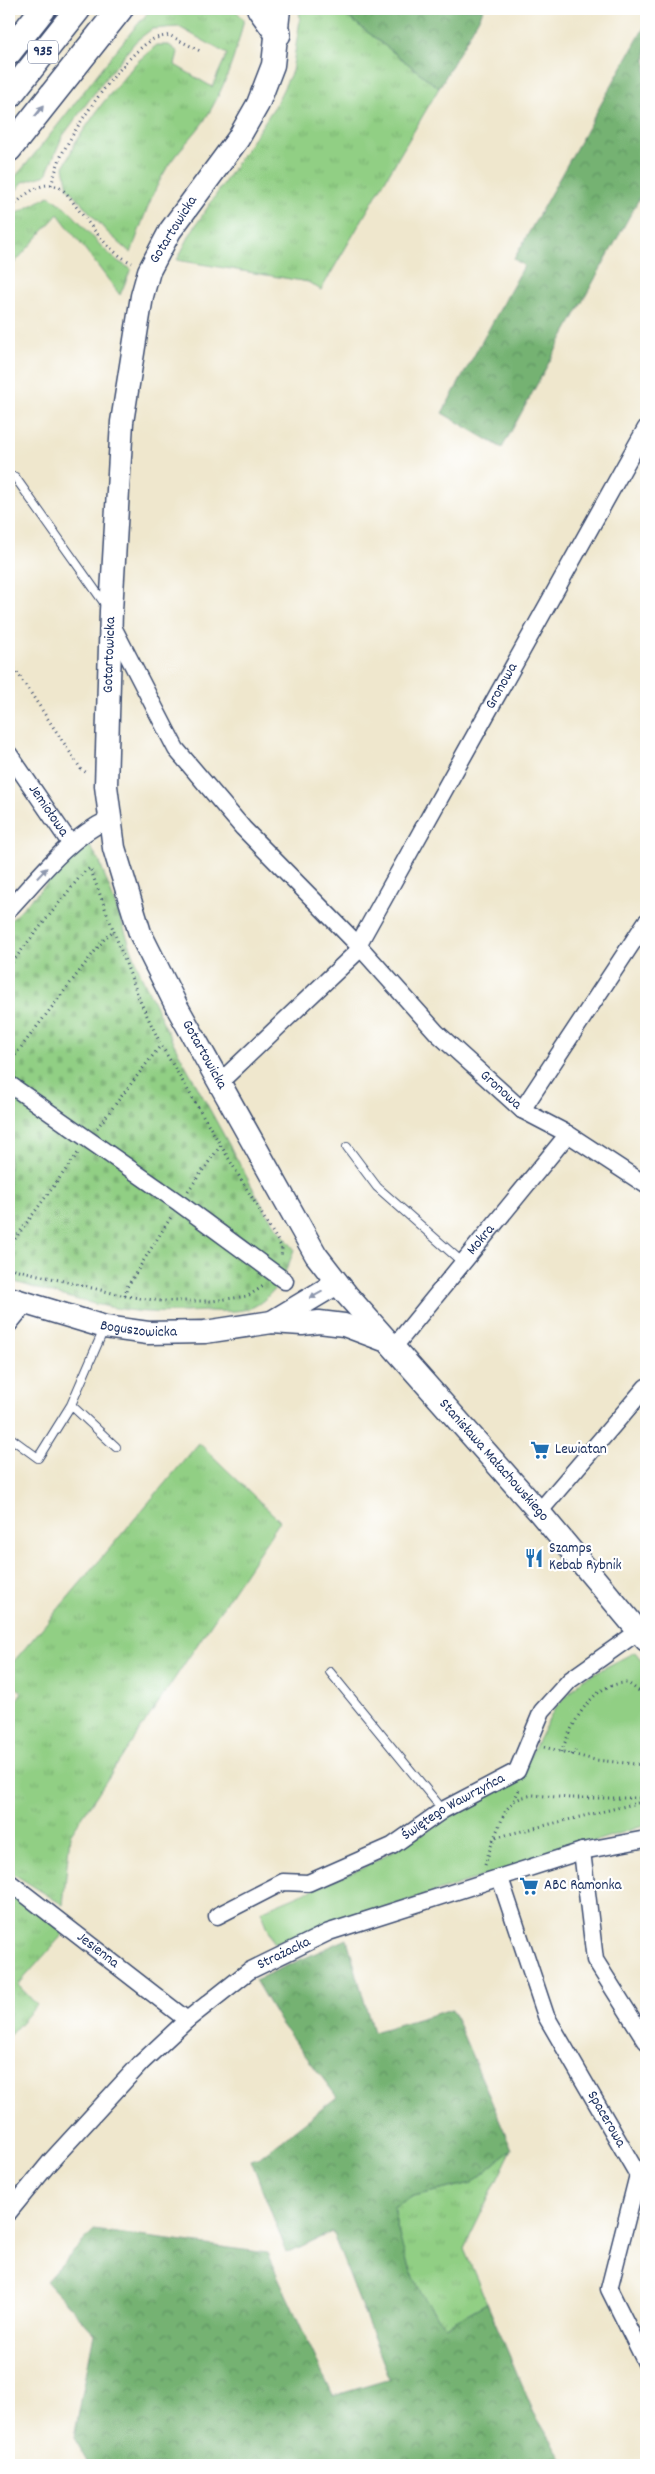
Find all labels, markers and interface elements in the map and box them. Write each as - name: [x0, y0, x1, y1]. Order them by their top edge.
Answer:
- road number: 935: [28, 41, 58, 64]
- one-way arrow: [34, 105, 45, 118]
- street label: Gotartowicka: [144, 191, 204, 268]
- street label: Gotartowicka: [98, 616, 122, 693]
- street label: Gronowa: [480, 658, 524, 714]
- street label: Jemiołowa: [22, 780, 74, 842]
- one-way arrow: [36, 868, 48, 880]
- street label: Gotartowicka: [176, 1016, 233, 1094]
- street label: Gronowa: [474, 1065, 527, 1116]
- street label: Mokra: [462, 1219, 501, 1260]
- one-way arrow: [309, 1291, 324, 1299]
- street label: Boguszowicka: [97, 1315, 178, 1344]
- street label: Stanisława Małachowskiego: [433, 1394, 554, 1527]
- supermarket icon: Lewiatan: [529, 1439, 551, 1461]
- place label: Lewiatan: [555, 1439, 607, 1461]
- place label: Szamps Kebab Rybnik: [549, 1538, 622, 1577]
- restaurant icon: Szamps Kebab Rybnik: [523, 1547, 545, 1569]
- street label: Świętego Wawrzyńca: [398, 1768, 510, 1847]
- supermarket icon: ABC Ramonka: [518, 1875, 540, 1897]
- place label: ABC Ramonka: [544, 1875, 623, 1897]
- street label: Jesienna: [72, 1927, 124, 1975]
- street label: Strażacka: [254, 1931, 315, 1976]
- street label: Spacerowa: [581, 2087, 631, 2153]

